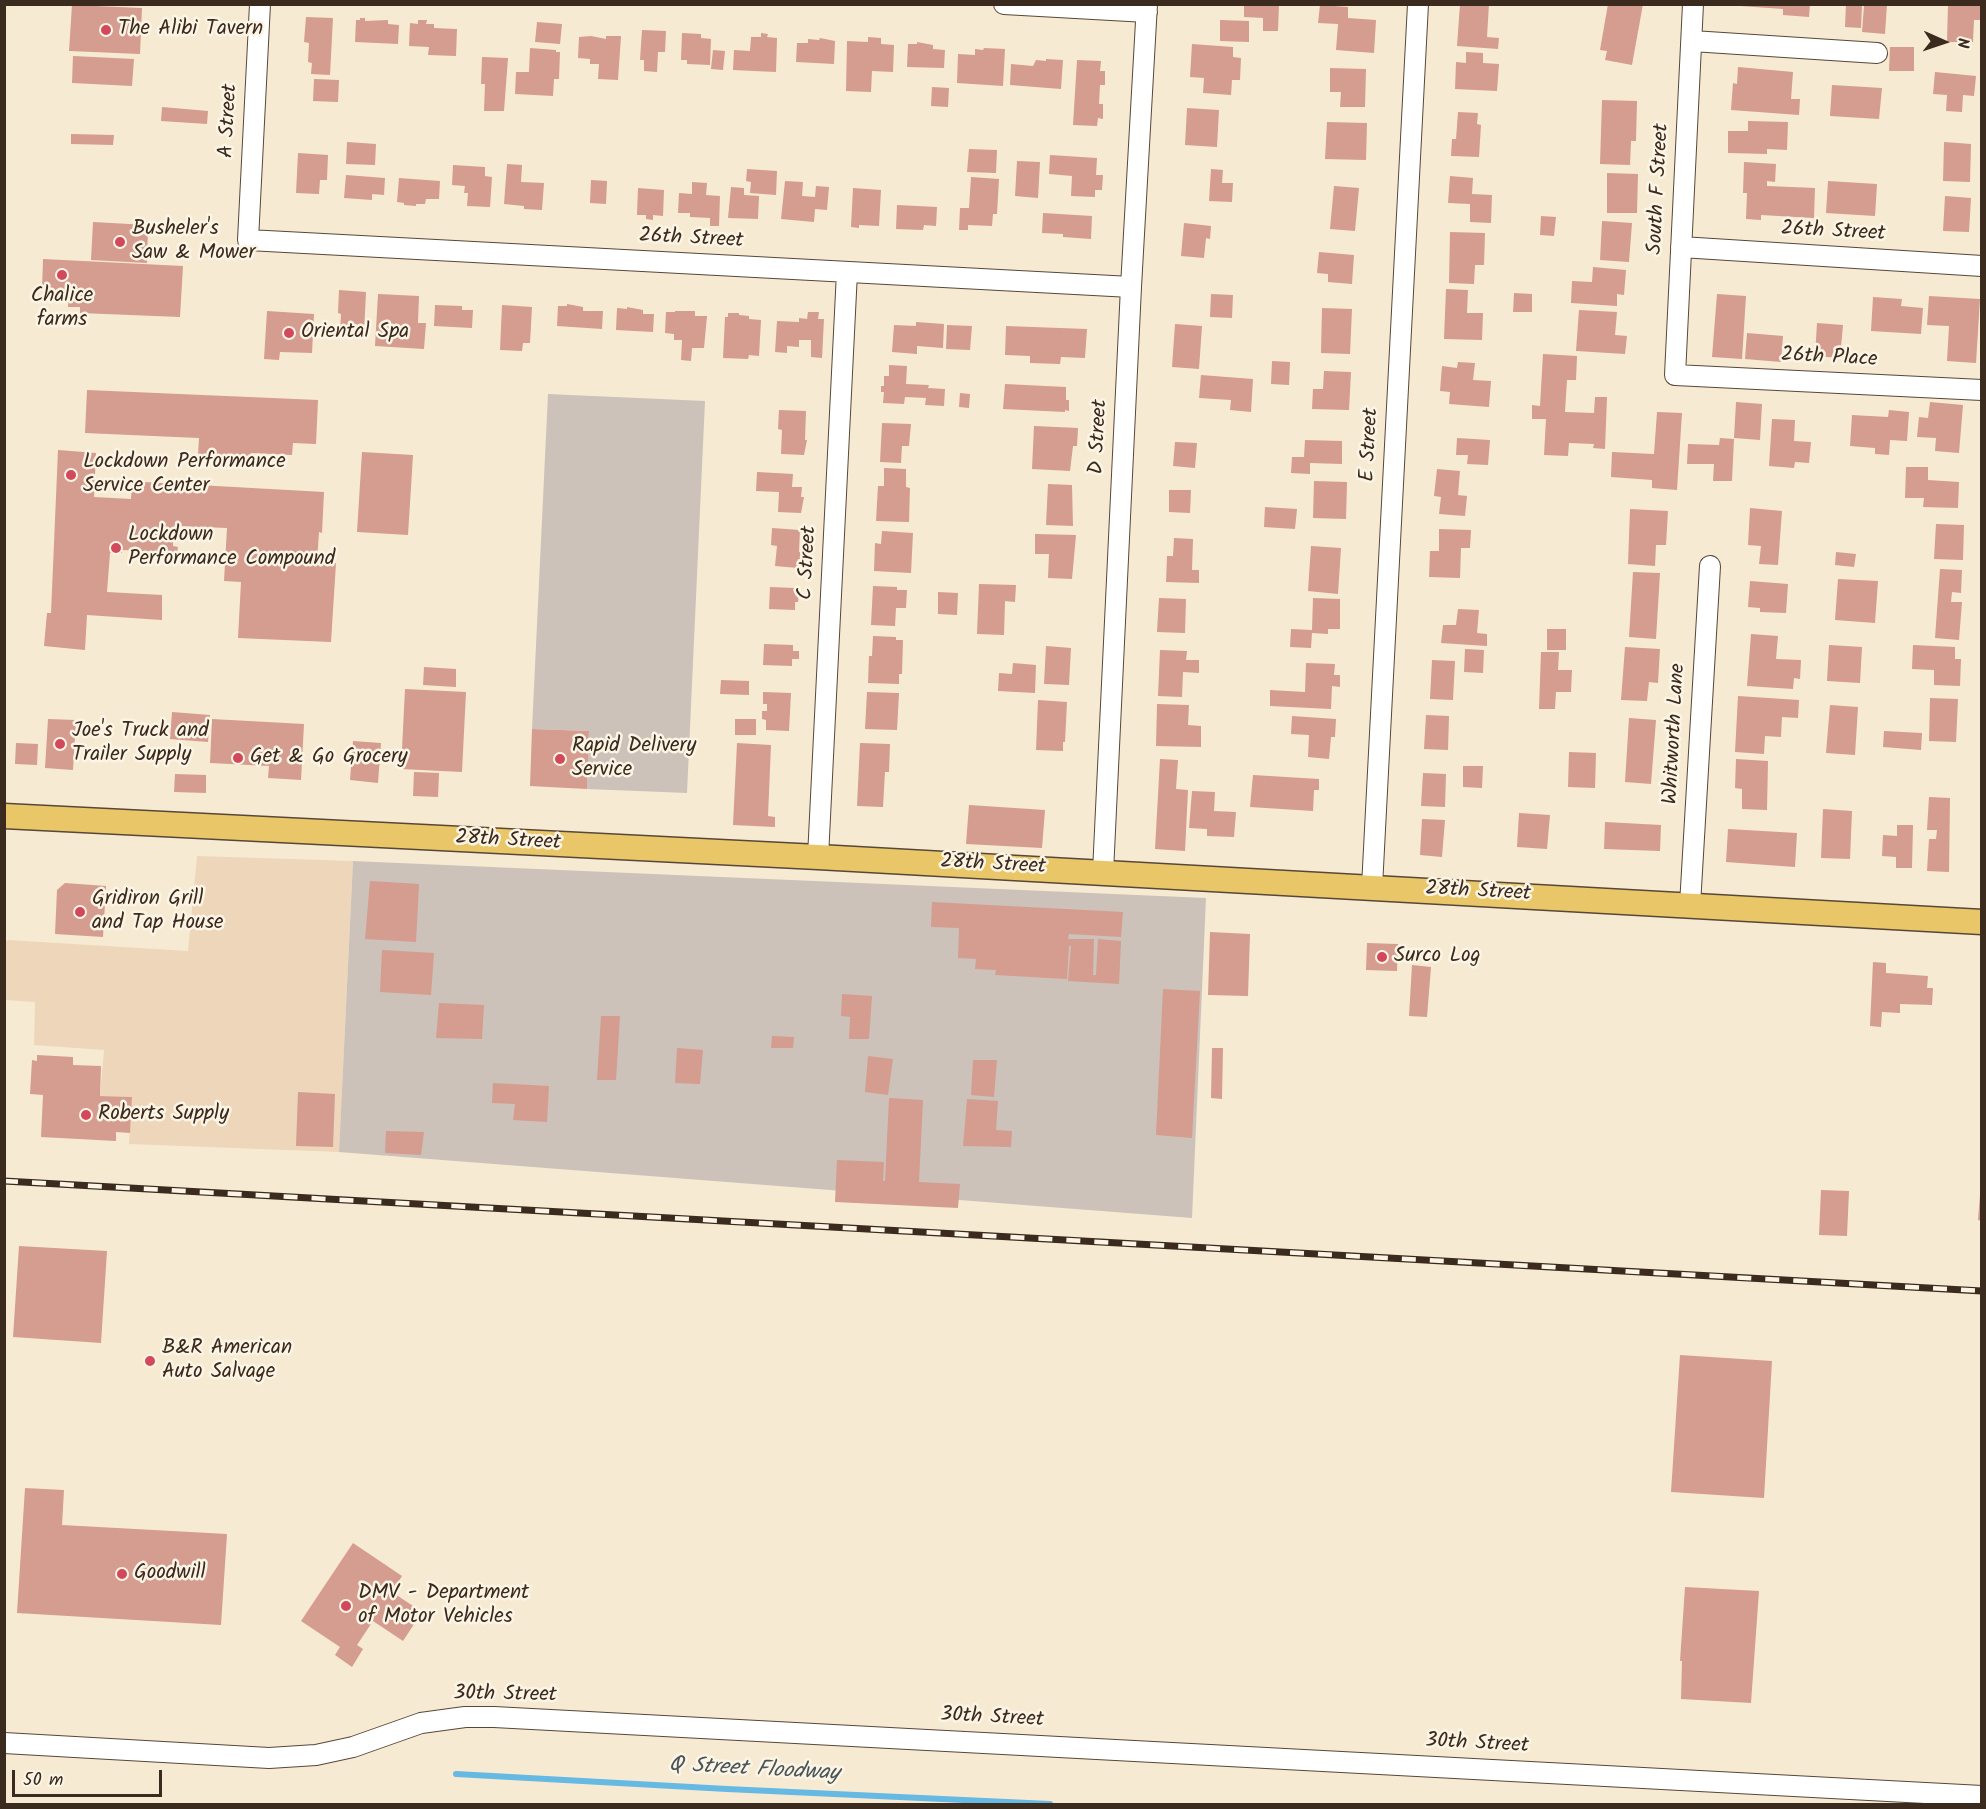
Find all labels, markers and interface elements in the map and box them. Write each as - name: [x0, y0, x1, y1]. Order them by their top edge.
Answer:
- north arrow: [1914, 12, 1974, 72]
- place label: The Alibi Tavern: [118, 17, 263, 43]
- marker: The Alibi Tavern: [99, 23, 113, 37]
- text: N: [1950, 37, 1975, 49]
- street label: A Street: [215, 83, 245, 159]
- street label: South F Street: [1644, 123, 1676, 255]
- place label: Busheler's Saw & Mower: [132, 217, 255, 267]
- street label: 26th Street: [1780, 218, 1886, 248]
- street label: 26th Street: [638, 225, 744, 255]
- marker: Busheler's Saw & Mower: [113, 235, 127, 249]
- marker: Chalice farms: [55, 268, 69, 282]
- place label: Chalice farms: [31, 284, 93, 334]
- place label: Oriental Spa: [301, 320, 409, 346]
- marker: Oriental Spa: [282, 326, 296, 340]
- street label: 26th Place: [1780, 344, 1878, 374]
- street label: D Street: [1085, 399, 1115, 475]
- street label: E Street: [1356, 407, 1386, 483]
- place label: Lockdown Performance Service Center: [83, 450, 286, 500]
- marker: Lockdown Performance Service Center: [64, 468, 78, 482]
- place label: Lockdown Performance Compound: [128, 523, 335, 573]
- street label: C Street: [794, 525, 824, 601]
- marker: Lockdown Performance Compound: [109, 541, 123, 555]
- street label: Whitworth Lane: [1660, 663, 1692, 805]
- place label: Joe's Truck and Trailer Supply: [72, 719, 209, 769]
- place label: Rapid Delivery Service: [572, 734, 696, 784]
- marker: Joe's Truck and Trailer Supply: [53, 737, 67, 751]
- place label: Get & Go Grocery: [250, 745, 408, 771]
- marker: Get & Go Grocery: [231, 751, 245, 765]
- marker: Rapid Delivery Service: [553, 752, 567, 766]
- street label: 28th Street: [454, 827, 562, 857]
- street label: 28th Street: [939, 851, 1047, 881]
- street label: 28th Street: [1424, 878, 1532, 908]
- place label: Gridiron Grill and Tap House: [92, 887, 224, 937]
- marker: Gridiron Grill and Tap House: [73, 905, 87, 919]
- place label: Surco Log: [1394, 944, 1480, 970]
- marker: Surco Log: [1375, 950, 1389, 964]
- place label: Roberts Supply: [98, 1102, 229, 1128]
- marker: Roberts Supply: [79, 1108, 93, 1122]
- place label: B&R American Auto Salvage: [162, 1336, 292, 1386]
- marker: B&R American Auto Salvage: [143, 1354, 157, 1368]
- place label: Goodwill: [134, 1561, 206, 1587]
- marker: Goodwill: [115, 1567, 129, 1581]
- place label: DMV - Department of Motor Vehicles: [358, 1581, 529, 1631]
- marker: DMV - Department of Motor Vehicles: [339, 1599, 353, 1613]
- street label: 30th Street: [453, 1682, 557, 1710]
- street label: 30th Street: [940, 1704, 1044, 1734]
- street label: 30th Street: [1425, 1730, 1529, 1760]
- water label: Q Street Floodway: [668, 1753, 840, 1789]
- scale bar: [15, 1758, 165, 1796]
- text: 50 m: [23, 1766, 63, 1795]

